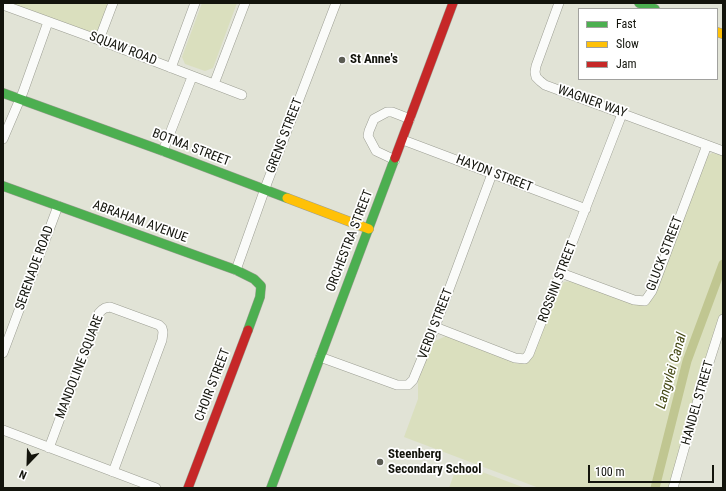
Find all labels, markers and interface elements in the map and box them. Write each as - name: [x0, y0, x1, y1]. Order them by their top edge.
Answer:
- legend: [578, 8, 718, 80]
- text: Fast: [616, 17, 636, 31]
- street label: SQUAW ROAD: [87, 29, 159, 69]
- text: Slow: [616, 37, 639, 51]
- place label: St Anne's: [350, 52, 398, 68]
- marker: St Anne's: [337, 55, 347, 65]
- text: Jam: [616, 57, 637, 71]
- street label: WAGNER WAY: [555, 82, 629, 122]
- street label: GRENS STREET: [264, 96, 306, 176]
- street label: BOTMA STREET: [150, 126, 232, 170]
- street label: HAYDN STREET: [454, 152, 534, 196]
- street label: ORCHESTRA STREET: [323, 188, 377, 294]
- street label: ABRAHAM AVENUE: [90, 198, 190, 246]
- street label: GLUCK STREET: [644, 215, 686, 293]
- street label: SERENADE ROAD: [13, 224, 57, 312]
- street label: ROSSINI STREET: [535, 239, 581, 325]
- street label: VERDI STREET: [415, 286, 457, 362]
- street label: MANDOLINE SQUARE: [53, 313, 107, 421]
- water label: Langvlei Canal: [653, 331, 691, 411]
- street label: CHOIR STREET: [192, 346, 234, 424]
- street label: HANDEL STREET: [679, 359, 717, 447]
- north arrow: [8, 443, 48, 483]
- place label: Steenberg Secondary School: [388, 447, 481, 478]
- marker: Steenberg Secondary School: [375, 457, 385, 467]
- scale bar: [590, 457, 716, 483]
- text: 100 m: [595, 465, 625, 479]
- text: N: [17, 467, 29, 482]

